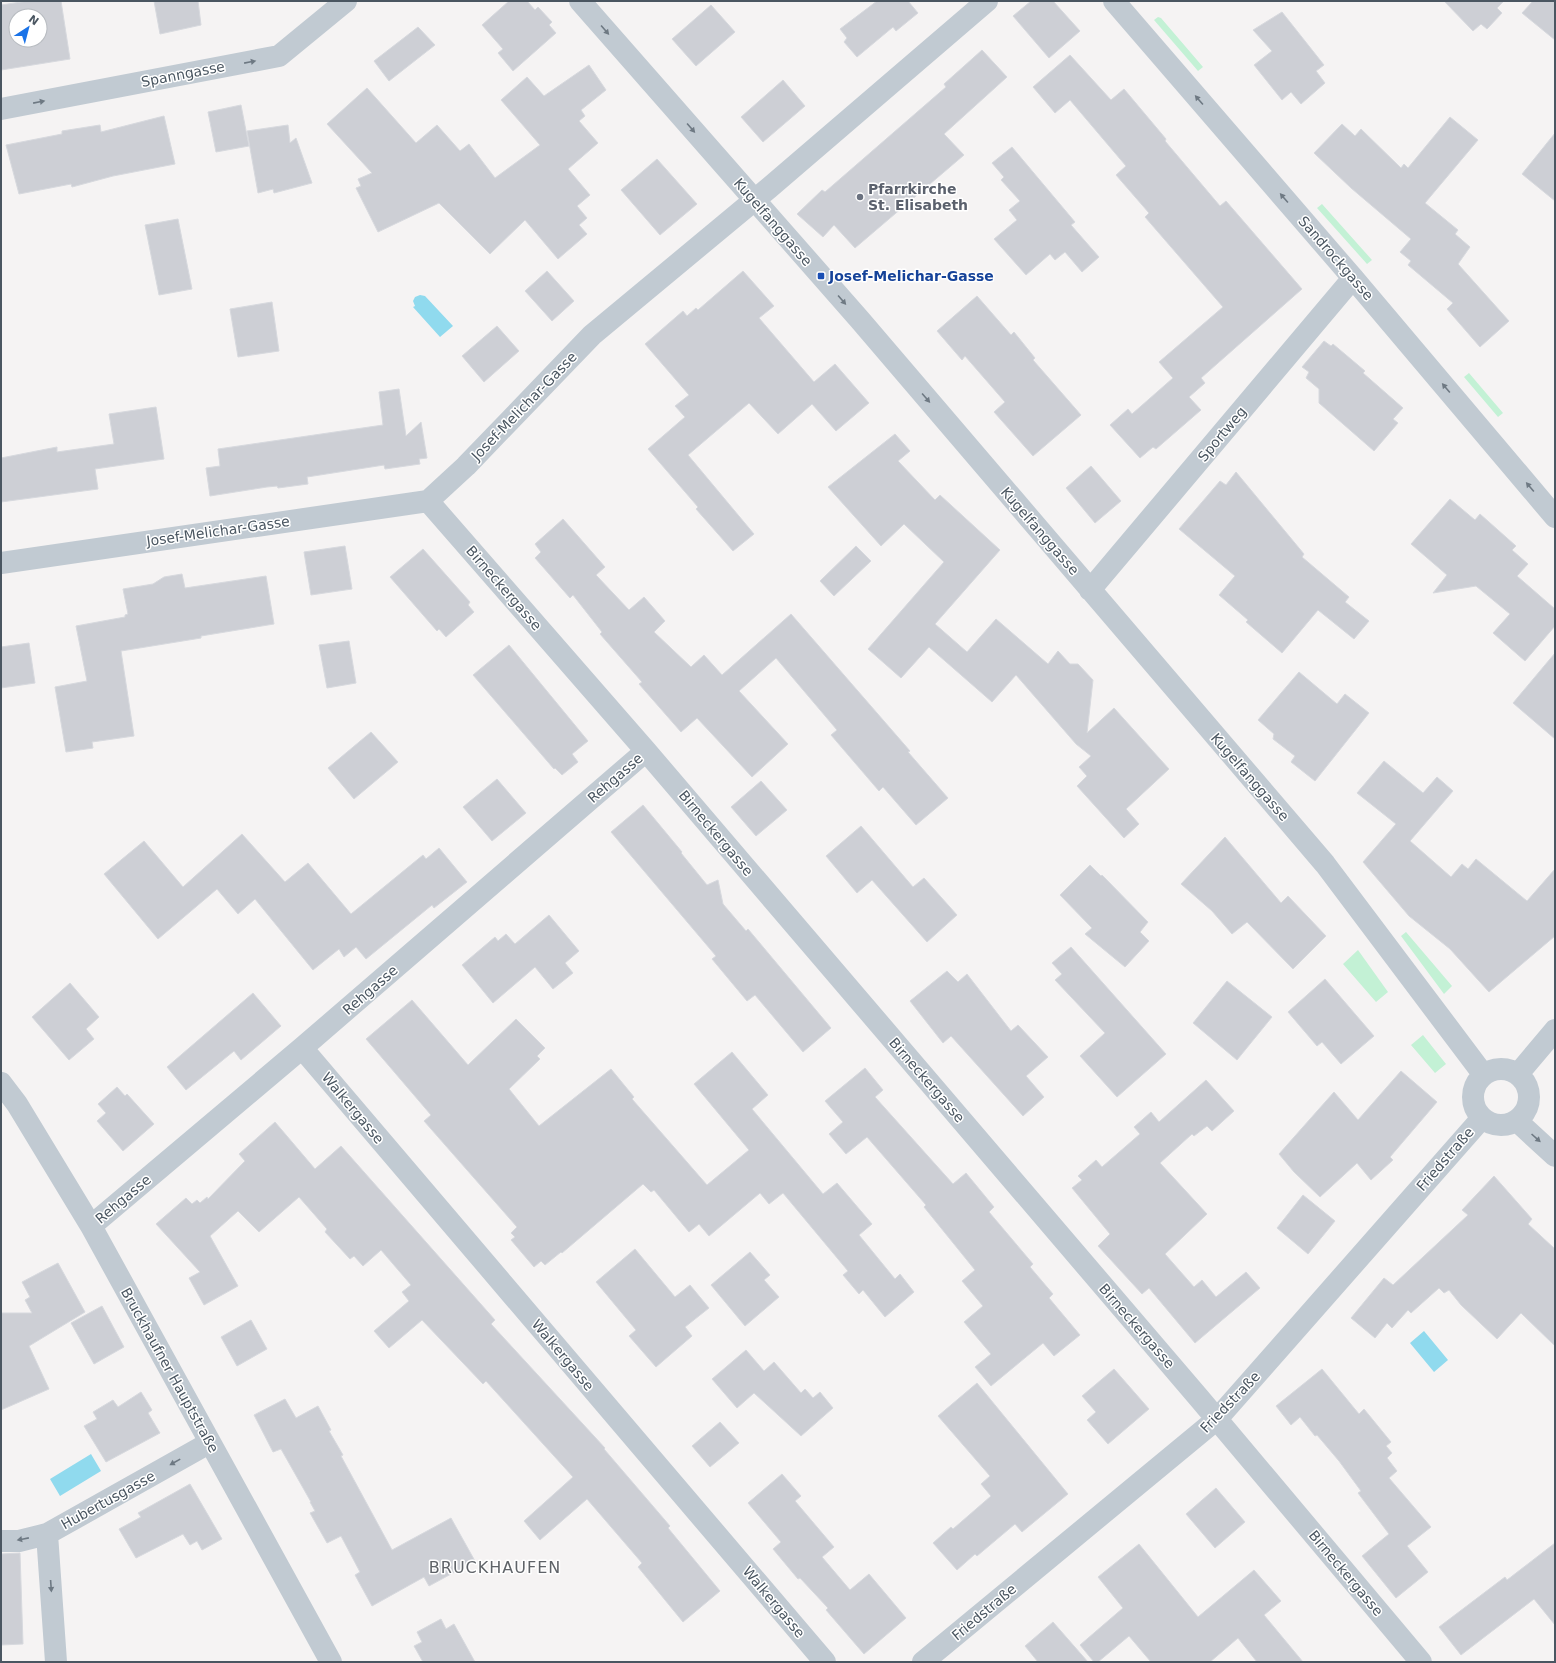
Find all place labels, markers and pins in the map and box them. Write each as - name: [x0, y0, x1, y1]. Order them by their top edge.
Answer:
- place label: Pfarrkirche St. Elisabeth: [868, 181, 968, 213]
- marker: Pfarrkirche St. Elisabeth: [855, 192, 865, 202]
- place label: Josef-Melichar-Gasse: [828, 268, 994, 284]
- marker: Josef-Melichar-Gasse: [816, 271, 826, 281]

